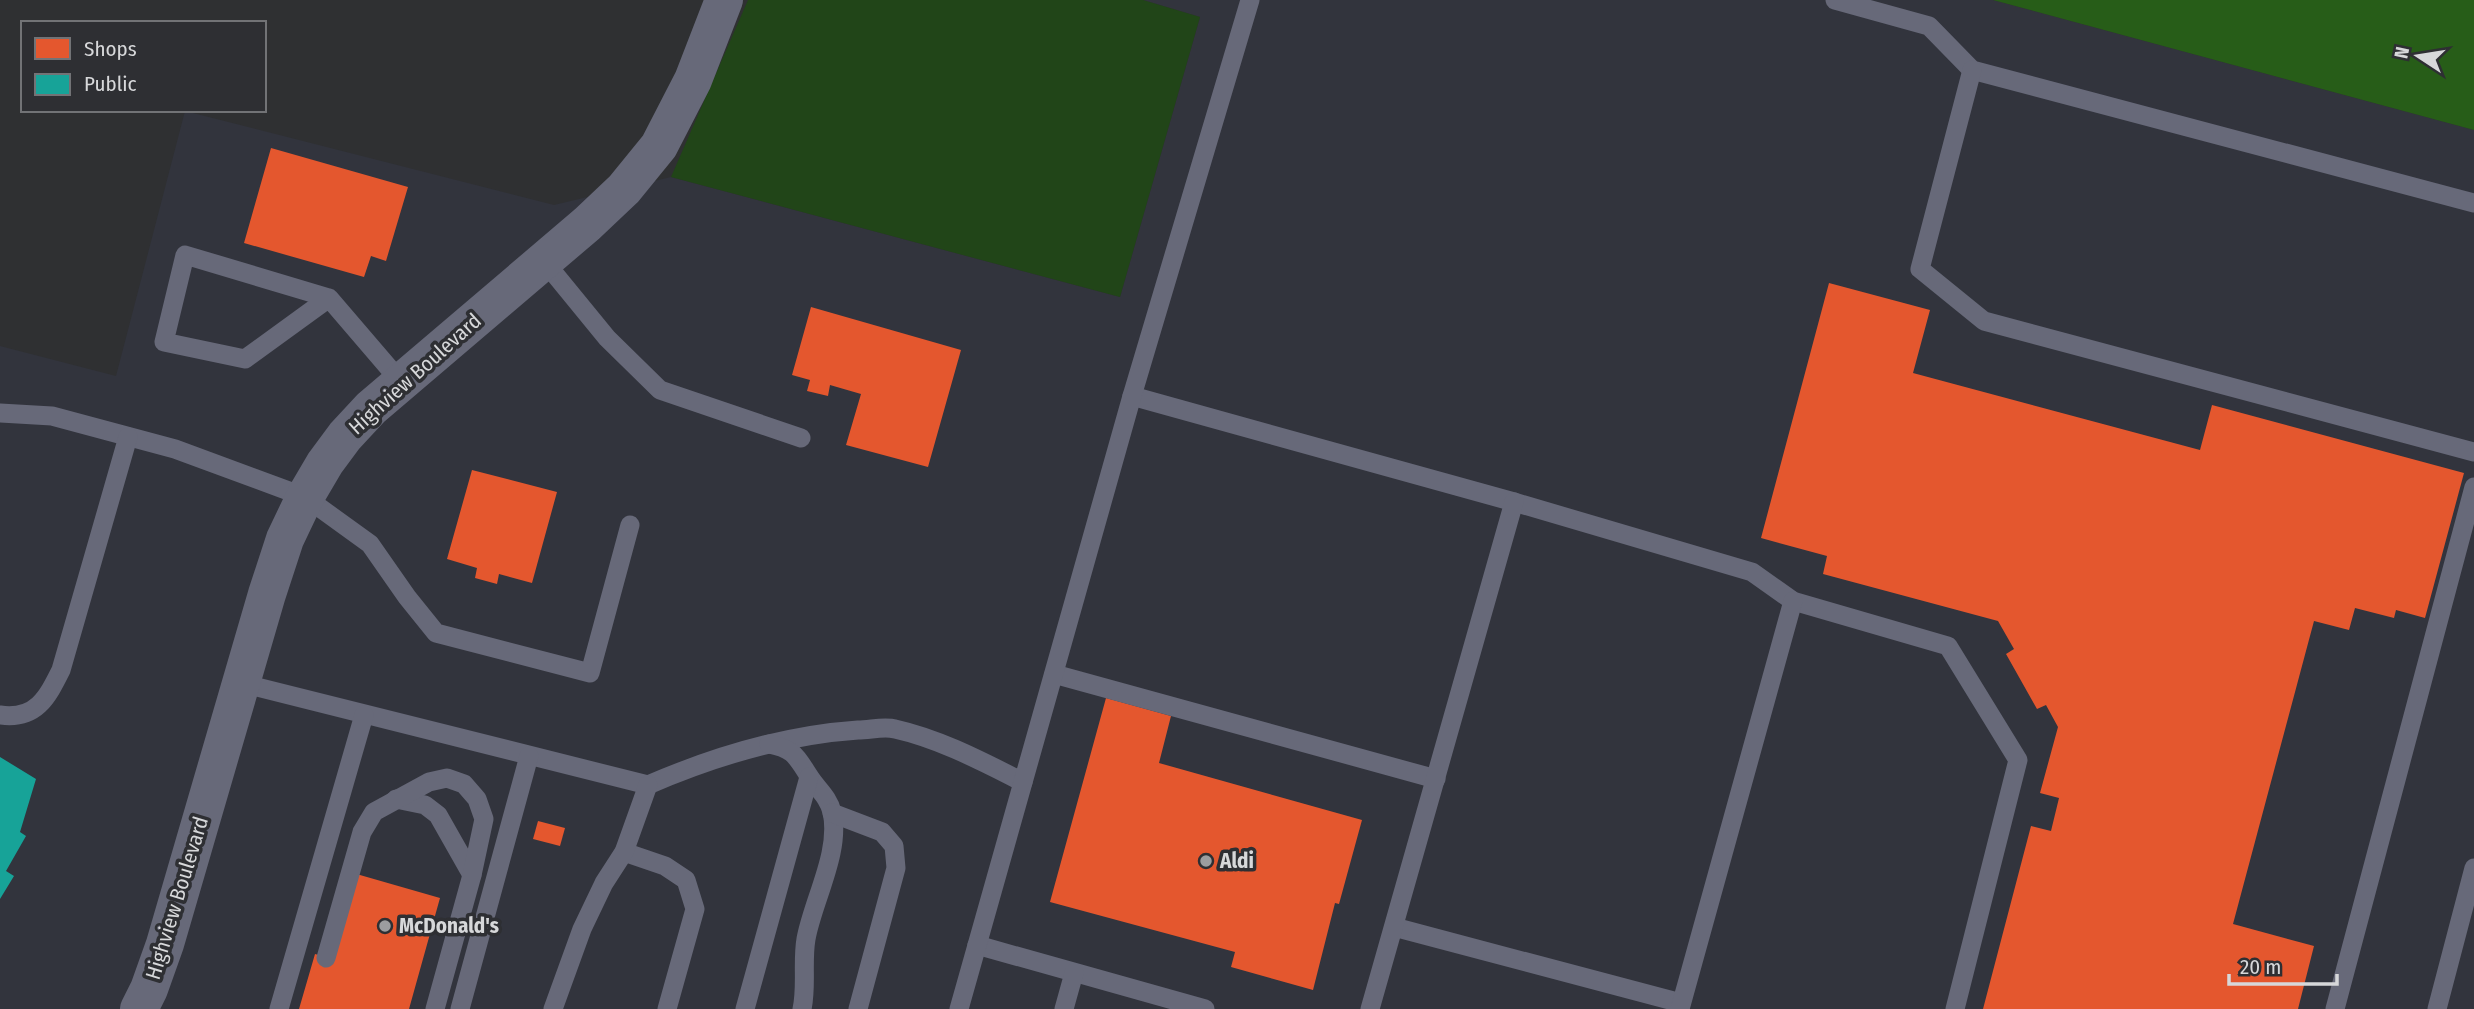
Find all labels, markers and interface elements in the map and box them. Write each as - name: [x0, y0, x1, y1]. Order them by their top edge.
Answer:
- legend: [21, 21, 266, 112]
- north arrow: [2383, 21, 2453, 91]
- text: Shops: [84, 36, 137, 62]
- text: N: [2389, 45, 2414, 61]
- text: Public: [84, 71, 136, 97]
- street label: Highview Boulevard: [343, 308, 487, 440]
- street label: Highview Boulevard: [140, 813, 214, 983]
- place label: Aldi: [1219, 848, 1254, 874]
- marker: Aldi: [1198, 853, 1214, 869]
- place label: McDonald's: [399, 913, 499, 939]
- marker: McDonald's: [377, 918, 393, 934]
- scale bar: [2229, 942, 2338, 986]
- text: 20 m: [2240, 954, 2281, 980]

